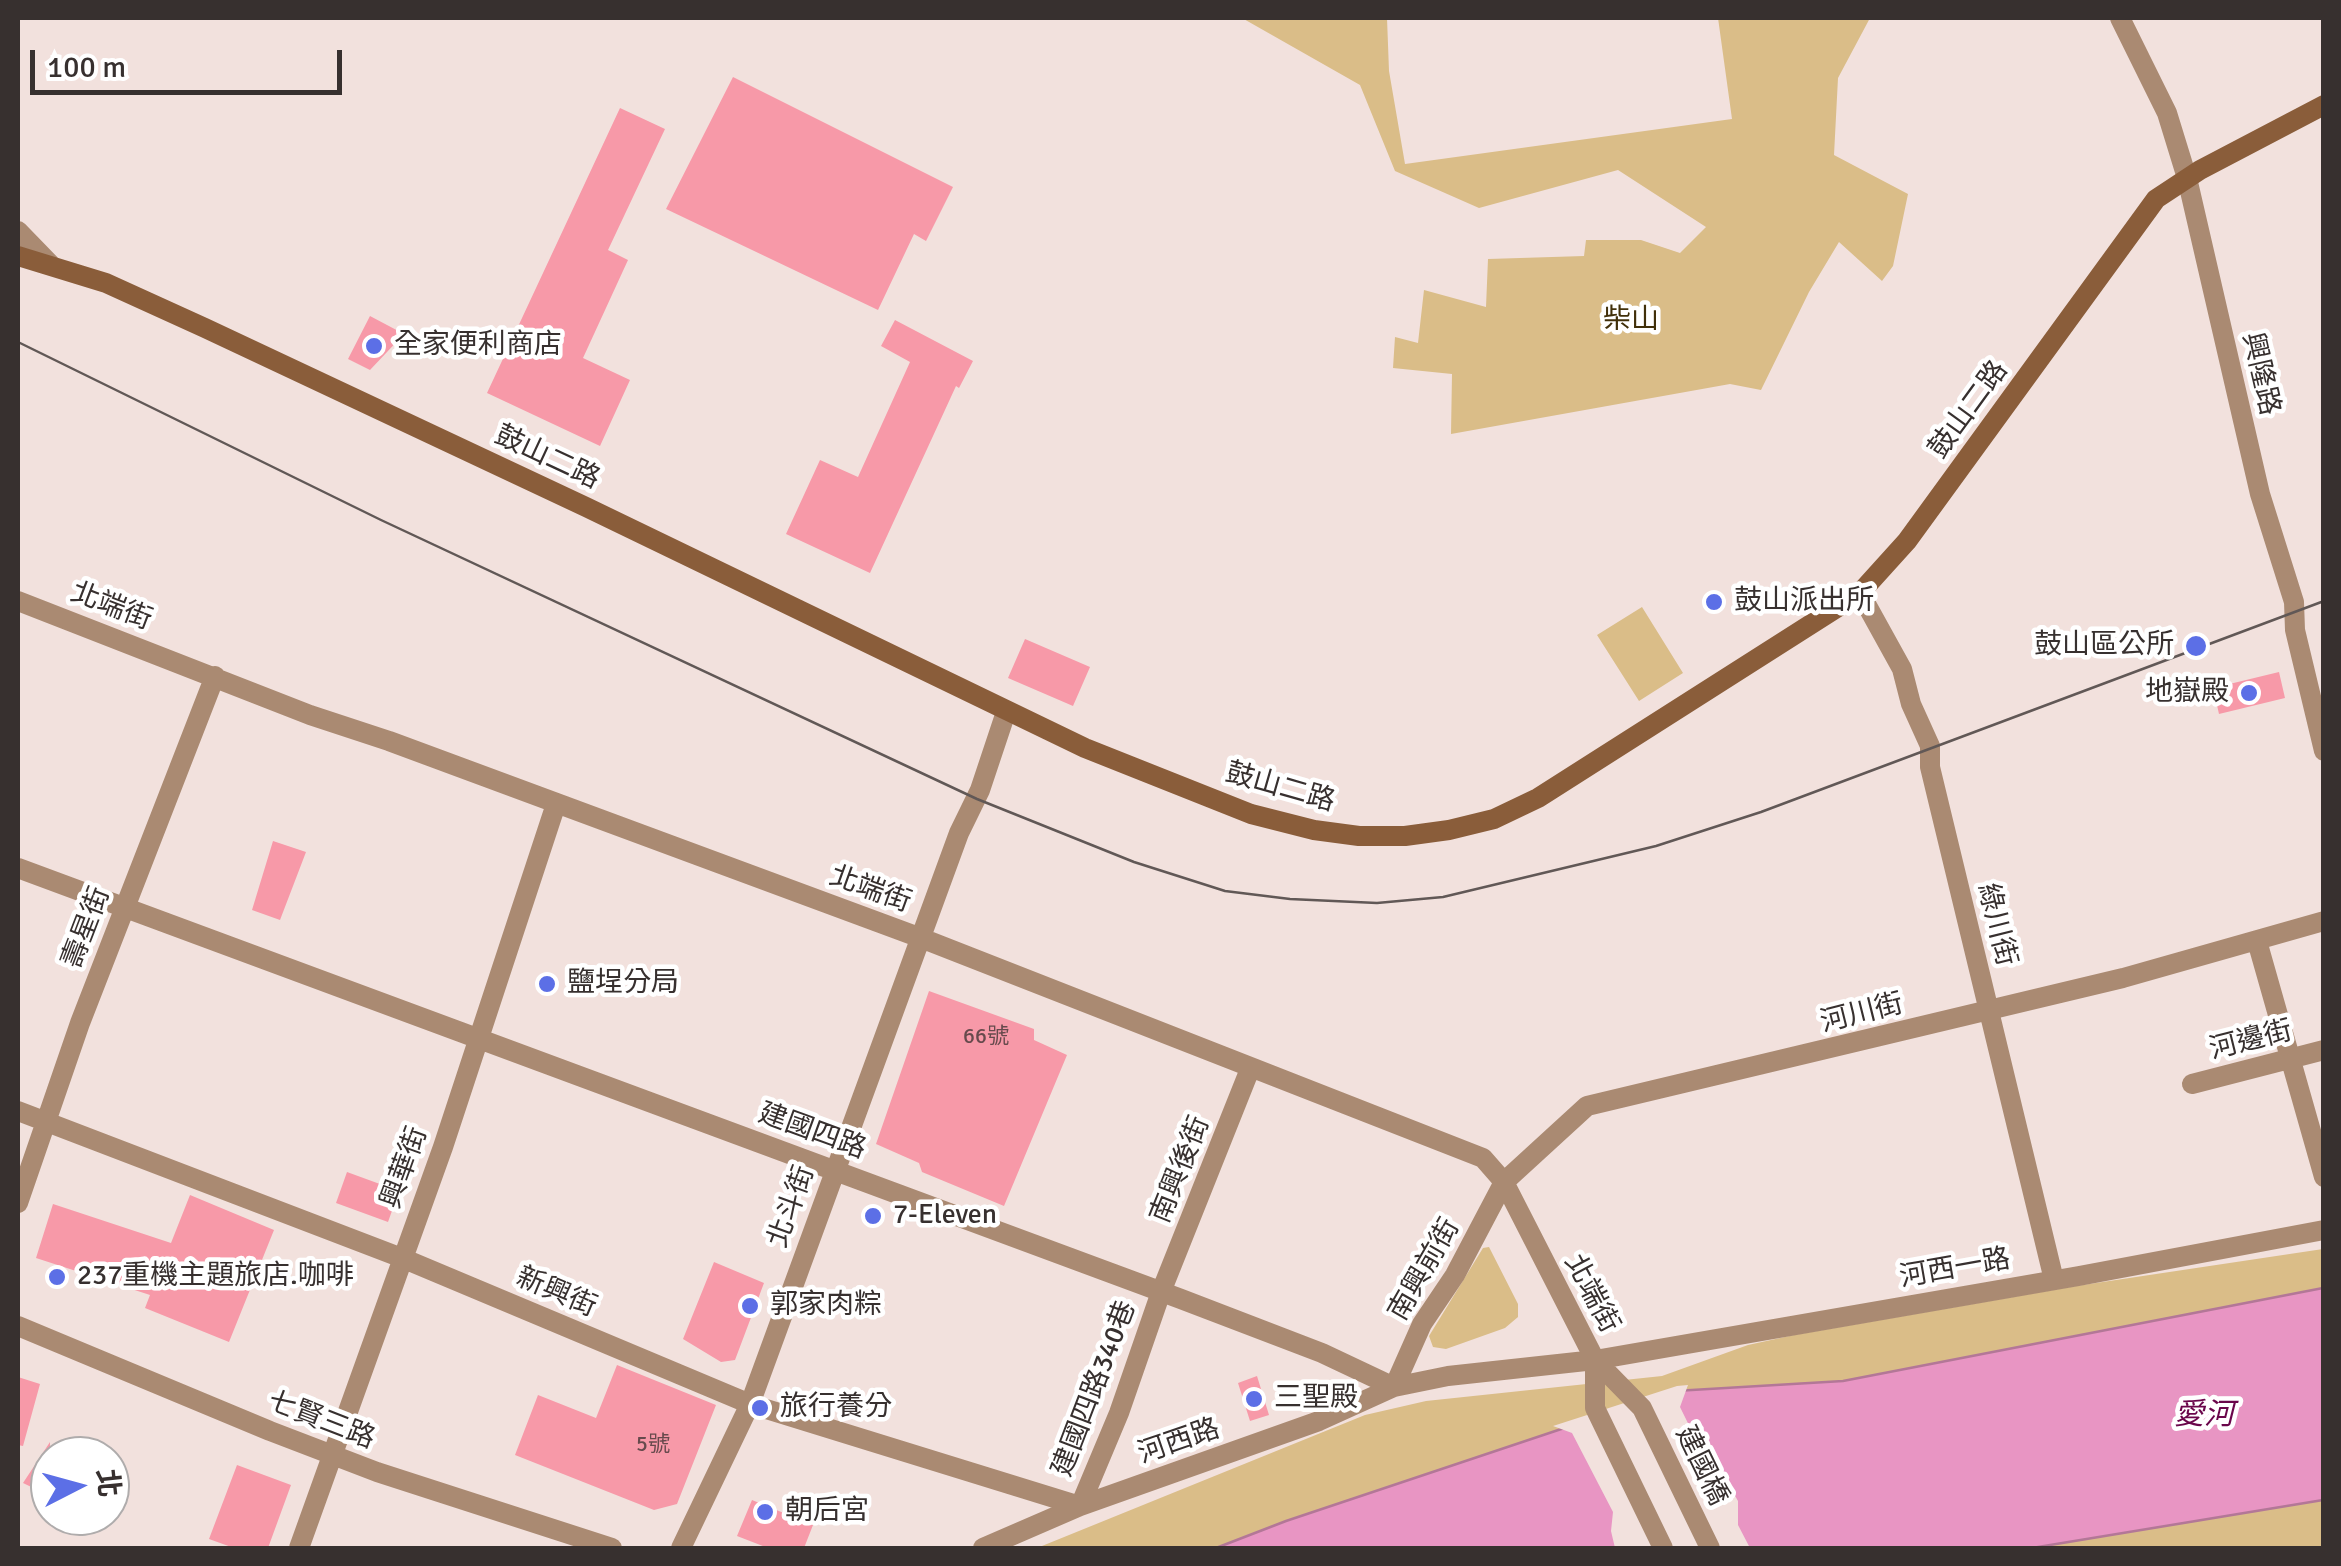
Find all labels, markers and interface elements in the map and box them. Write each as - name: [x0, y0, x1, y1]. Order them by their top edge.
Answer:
- scale bar: [35, 30, 348, 92]
- text: 100 m: [47, 49, 126, 86]
- park label: 柴山: [1603, 304, 1659, 338]
- place label: 全家便利商店: [394, 329, 562, 363]
- street label: 興隆路: [2234, 329, 2286, 419]
- marker: 全家便利商店: [363, 335, 385, 357]
- street label: 鼓山二路: [1922, 355, 2016, 465]
- street label: 鼓山二路: [489, 419, 605, 497]
- street label: 北端街: [66, 576, 156, 638]
- place label: 鼓山派出所: [1734, 585, 1874, 619]
- marker: 鼓山派出所: [1703, 591, 1725, 613]
- place label: 鼓山區公所: [2034, 629, 2174, 663]
- marker: 鼓山區公所: [2183, 633, 2209, 659]
- place label: 地嶽殿: [2145, 676, 2229, 710]
- marker: 地嶽殿: [2238, 682, 2260, 704]
- street label: 鼓山二路: [1222, 756, 1338, 820]
- street label: 北端街: [825, 860, 915, 920]
- street label: 綠川街: [1970, 880, 2022, 970]
- street label: 壽星街: [56, 883, 118, 973]
- place label: 鹽埕分局: [567, 967, 679, 1001]
- marker: 鹽埕分局: [536, 973, 558, 995]
- street label: 河川街: [1817, 988, 1907, 1040]
- street label: 河邊街: [2206, 1015, 2296, 1067]
- house number: 66號: [963, 1024, 1009, 1050]
- street label: 建國四路: [754, 1097, 870, 1167]
- street label: 南興後街: [1144, 1112, 1218, 1228]
- street label: 興華街: [375, 1123, 435, 1213]
- street label: 北斗街: [762, 1162, 822, 1252]
- place label: 7-Eleven: [893, 1199, 997, 1233]
- marker: 7-Eleven: [862, 1205, 884, 1227]
- street label: 南興前街: [1382, 1213, 1468, 1327]
- street label: 河西一路: [1897, 1243, 2013, 1295]
- street label: 北端街: [1556, 1249, 1626, 1339]
- place label: 237重機主題旅店.咖啡: [77, 1260, 354, 1294]
- street label: 新興街: [511, 1261, 601, 1325]
- marker: 237重機主題旅店.咖啡: [46, 1266, 68, 1288]
- place label: 郭家肉粽: [770, 1289, 882, 1323]
- marker: 郭家肉粽: [739, 1295, 761, 1317]
- street label: 建國四路340巷: [1046, 1296, 1144, 1482]
- place label: 三聖殿: [1274, 1382, 1358, 1416]
- street label: 七賢三路: [263, 1385, 379, 1457]
- marker: 三聖殿: [1243, 1388, 1265, 1410]
- place label: 旅行養分: [780, 1391, 892, 1425]
- marker: 旅行養分: [749, 1397, 771, 1419]
- water label: 愛河: [2174, 1398, 2234, 1434]
- street label: 河西路: [1134, 1412, 1224, 1472]
- street label: 建國橋: [1667, 1421, 1735, 1511]
- house number: 5號: [636, 1432, 670, 1458]
- north arrow: [30, 1436, 130, 1536]
- text: 北: [89, 1467, 126, 1499]
- place label: 朝后宮: [785, 1495, 869, 1529]
- marker: 朝后宮: [754, 1501, 776, 1523]

